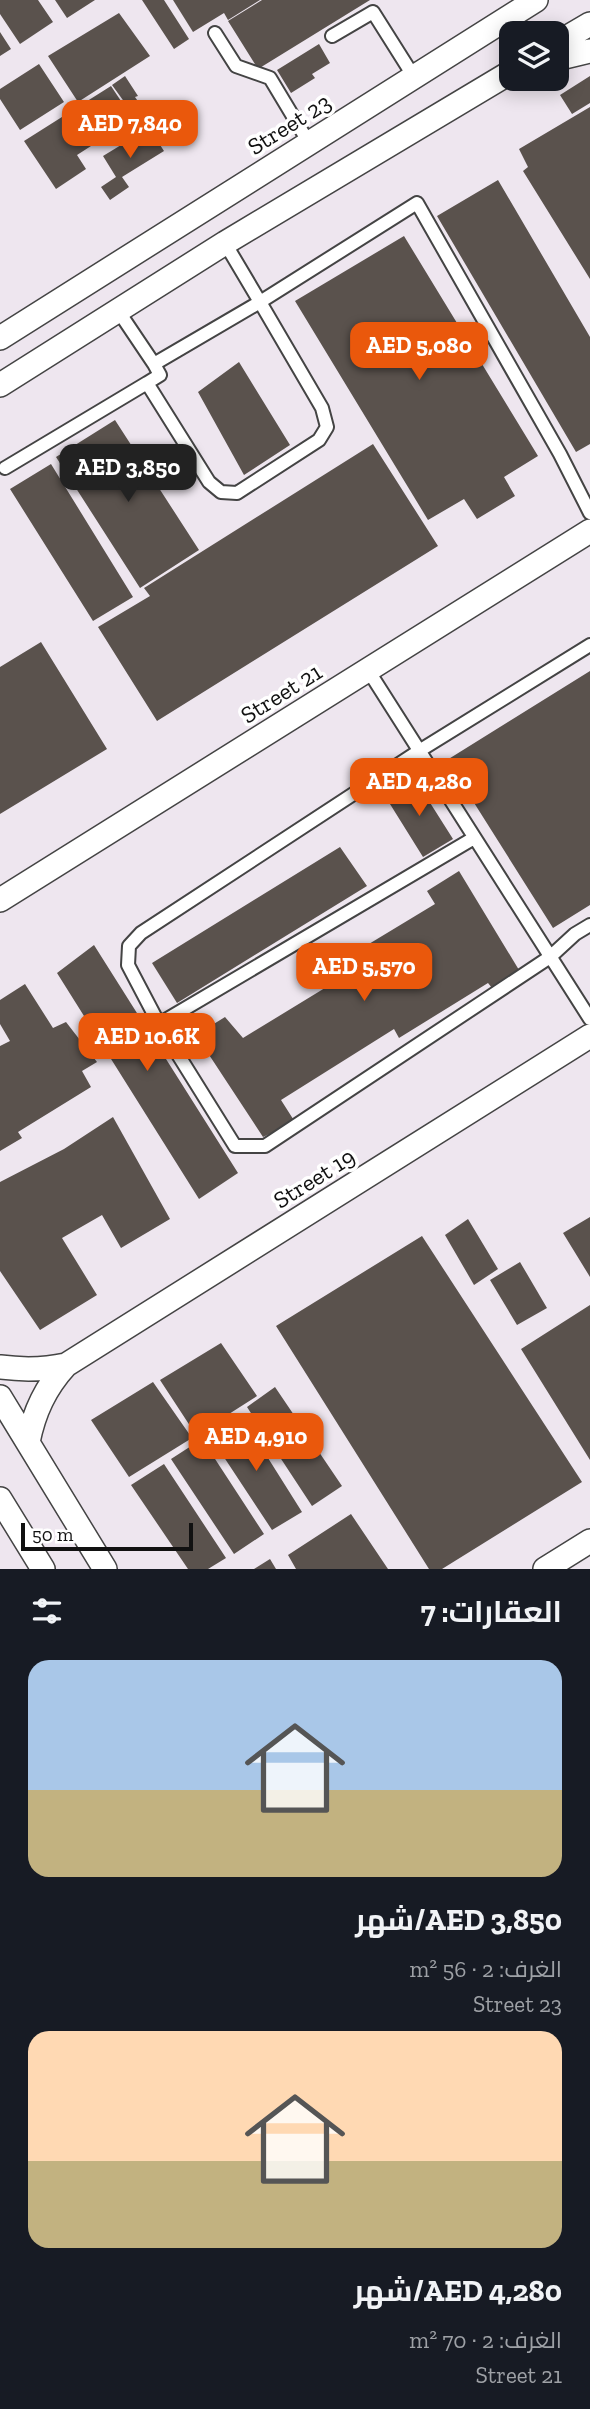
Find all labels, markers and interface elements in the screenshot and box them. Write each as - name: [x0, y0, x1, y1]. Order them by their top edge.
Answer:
- map controls: [499, 21, 569, 91]
- button: layers: [499, 21, 569, 91]
- street label: Street 23: [242, 87, 336, 161]
- pin: AED 7,840: [50, 100, 210, 160]
- text: AED 7,840: [78, 109, 182, 137]
- pin: AED 5,080: [339, 322, 499, 382]
- text: AED 5,080: [366, 331, 472, 359]
- pin: AED 3,850: [48, 444, 208, 504]
- text: AED 3,850: [76, 453, 180, 481]
- street label: Street 21: [235, 657, 327, 729]
- pin: AED 4,280: [339, 758, 499, 818]
- text: AED 4,280: [366, 767, 472, 795]
- pin: AED 5,570: [284, 944, 444, 1003]
- text: AED 5,570: [312, 952, 416, 980]
- pin: AED 10.6K: [67, 1014, 227, 1073]
- text: AED 10.6K: [94, 1022, 200, 1050]
- street label: Street 19: [268, 1142, 360, 1214]
- pin: AED 4,910: [176, 1414, 336, 1473]
- text: AED 4,910: [205, 1422, 307, 1450]
- scale bar: [21, 1520, 192, 1552]
- text: 50 m: [32, 1523, 73, 1546]
- icon: filters: [28, 1592, 66, 1630]
- text: العقارات: 7: [421, 1594, 562, 1630]
- icon: home: [232, 1705, 358, 1831]
- text: AED 3,850/شهر: [355, 1902, 562, 1938]
- text: الغرف: 2 · 56 m²: [409, 1955, 562, 1983]
- text: Street 23: [473, 1990, 562, 2018]
- icon: home: [232, 2076, 358, 2202]
- text: AED 4,280/شهر: [354, 2273, 562, 2309]
- text: الغرف: 2 · 70 m²: [409, 2326, 562, 2354]
- text: Street 21: [475, 2361, 562, 2389]

